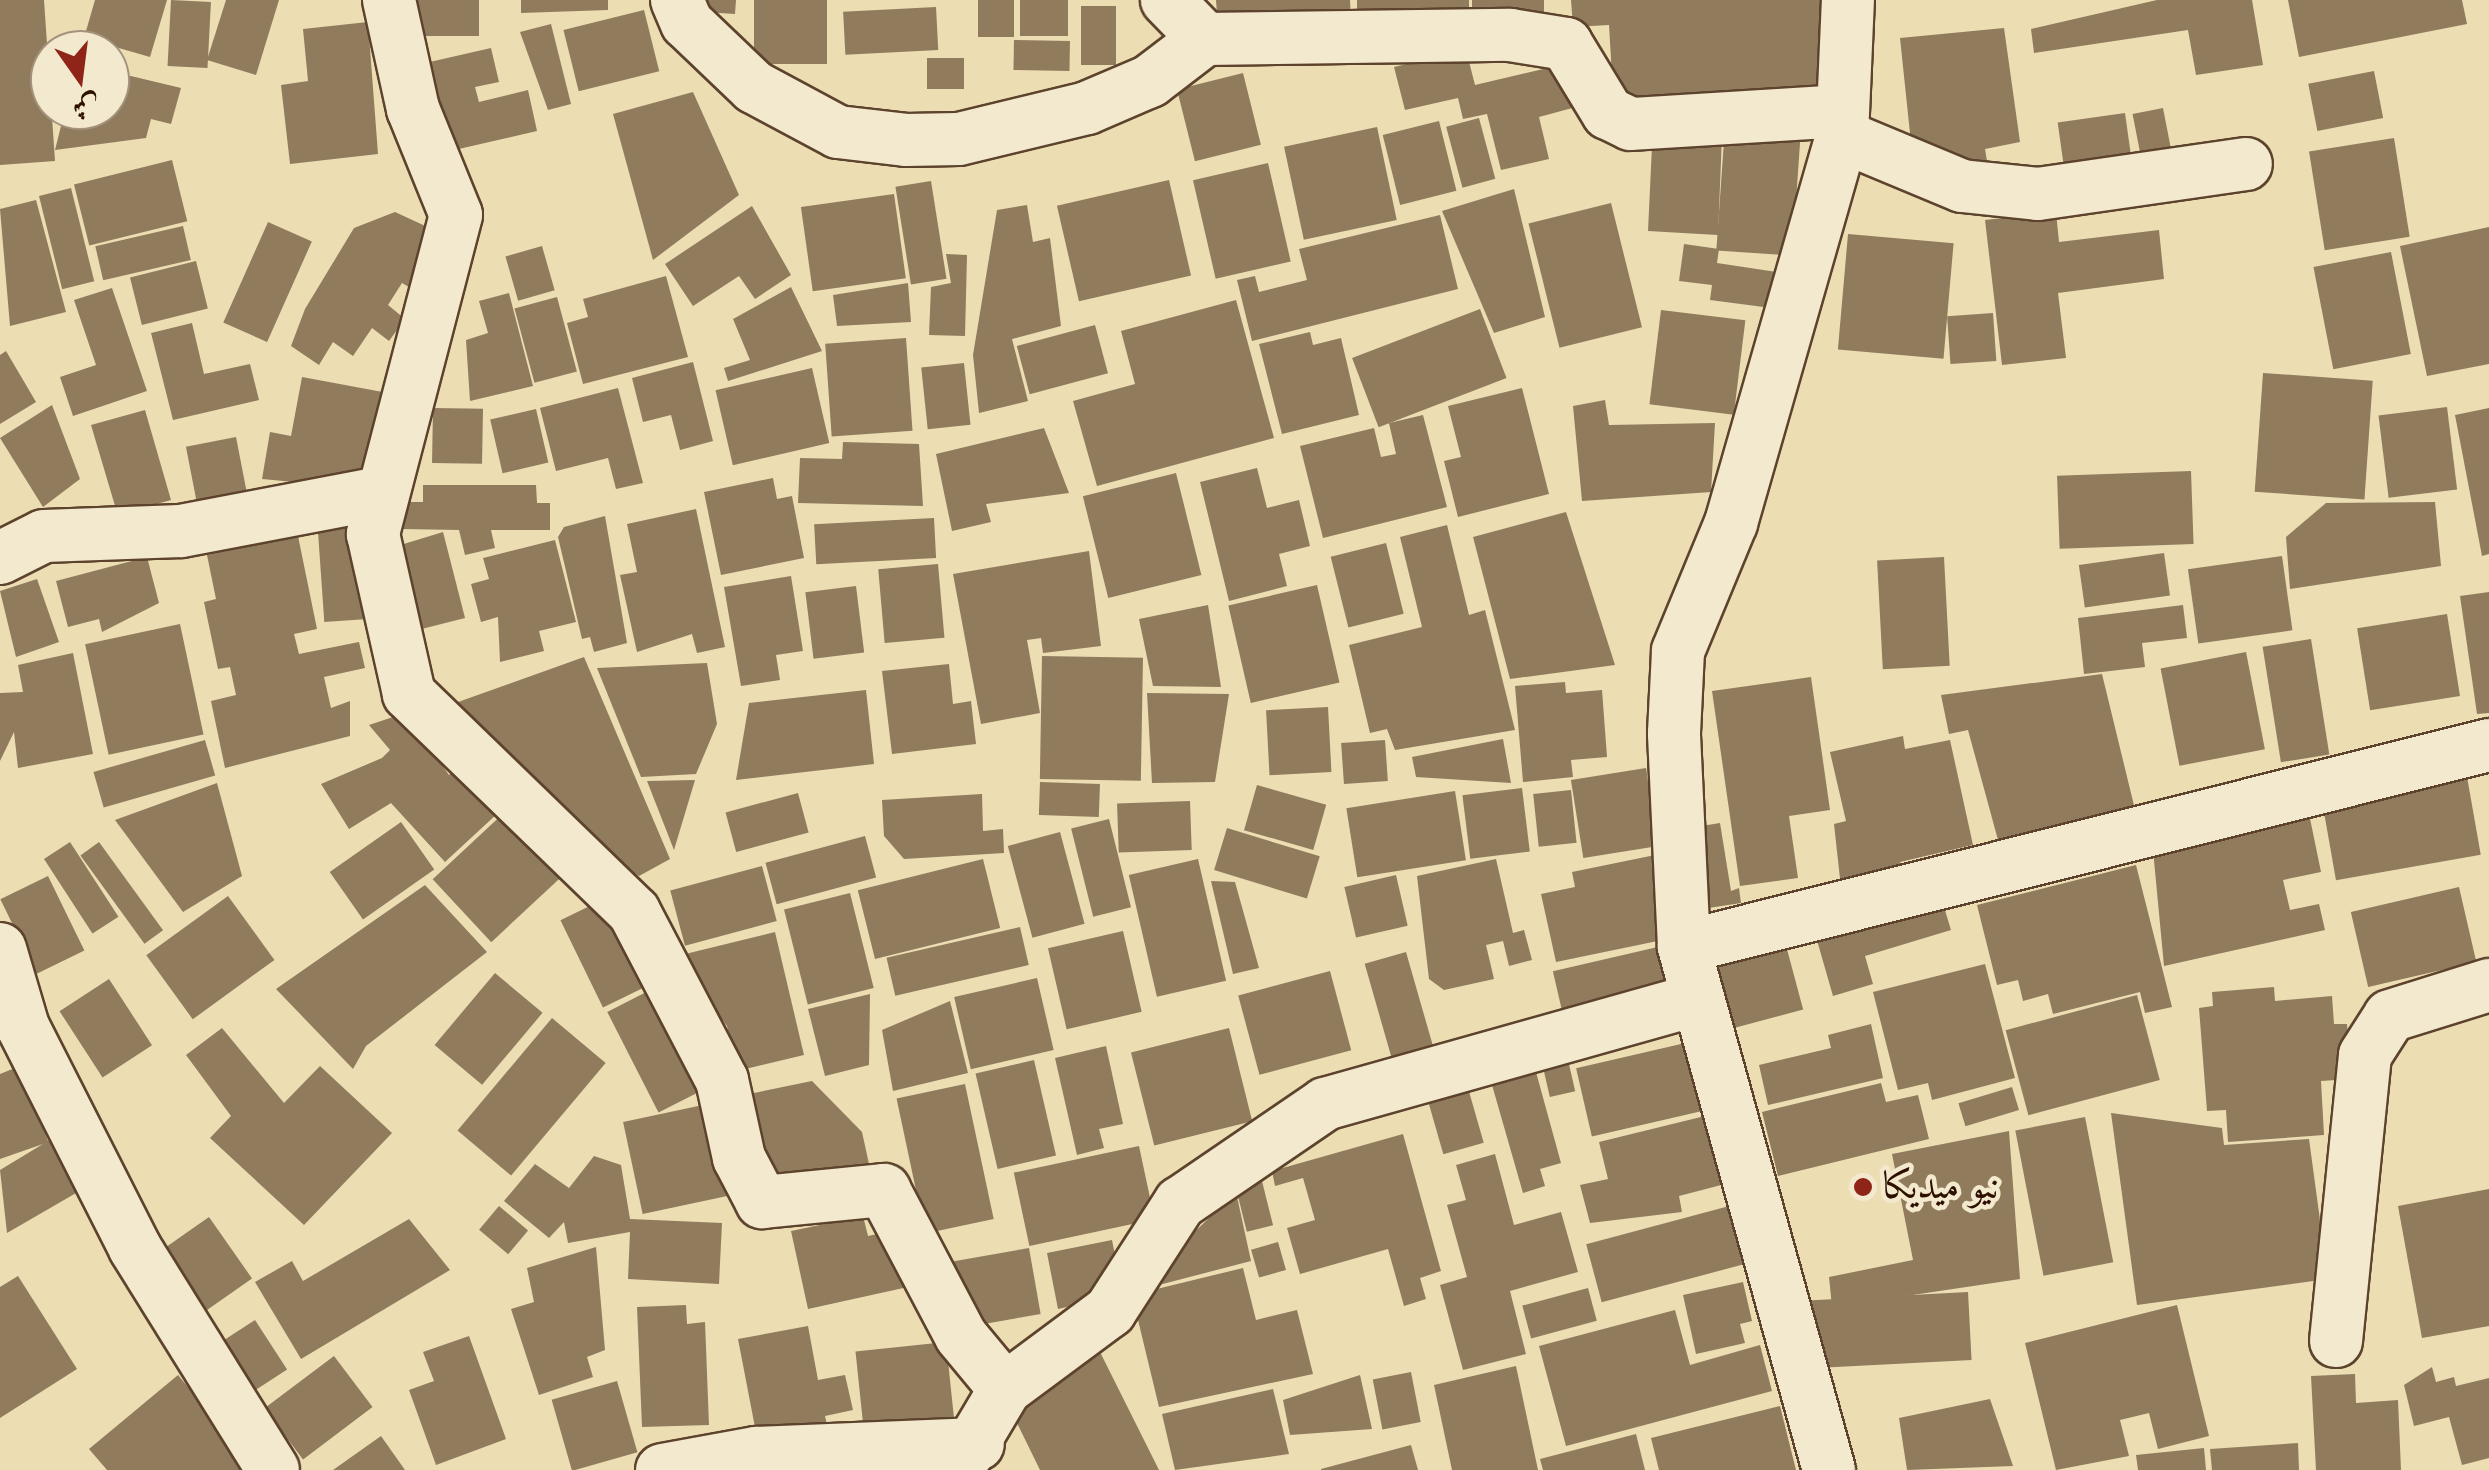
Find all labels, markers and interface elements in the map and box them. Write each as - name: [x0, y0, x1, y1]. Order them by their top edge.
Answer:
- north arrow: [30, 30, 130, 130]
- text: ش: [69, 85, 105, 129]
- place label: نيو ميديكا: [1883, 1164, 1999, 1210]
- marker: نيو ميديكا: [1852, 1176, 1874, 1198]

